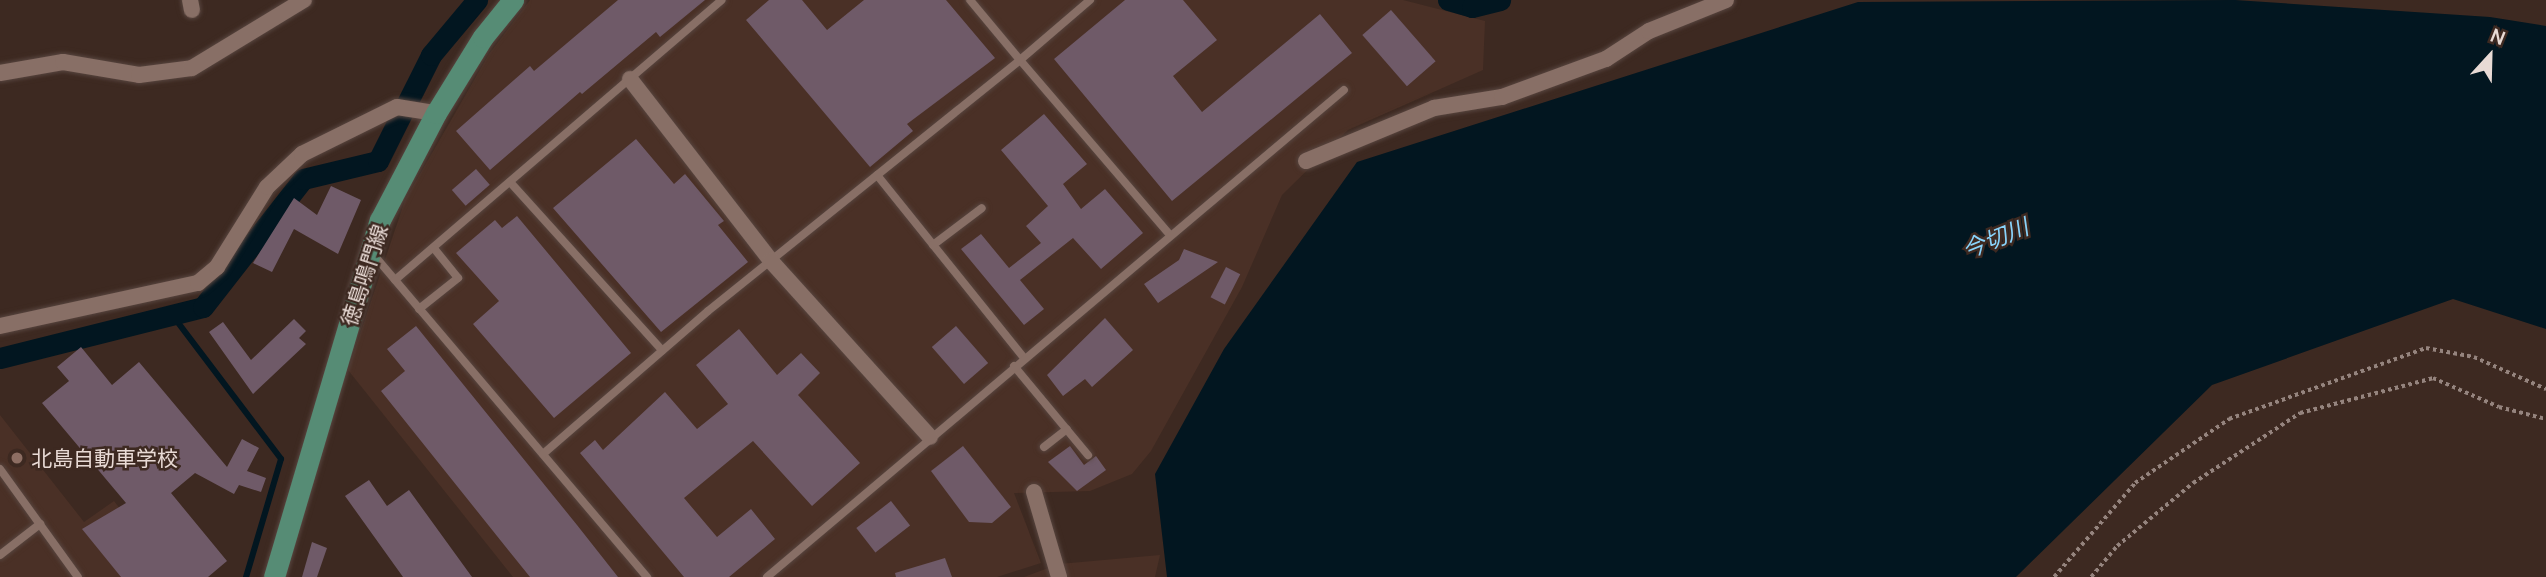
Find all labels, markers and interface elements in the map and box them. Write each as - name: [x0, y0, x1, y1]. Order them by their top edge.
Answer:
- north arrow: [2455, 21, 2525, 91]
- text: N: [2487, 22, 2509, 51]
- water label: 今切川: [1958, 212, 2032, 264]
- street label: 徳島鳴門線: [336, 221, 392, 329]
- place label: 北島自動車学校: [31, 445, 178, 471]
- marker: 北島自動車学校: [9, 450, 25, 466]

